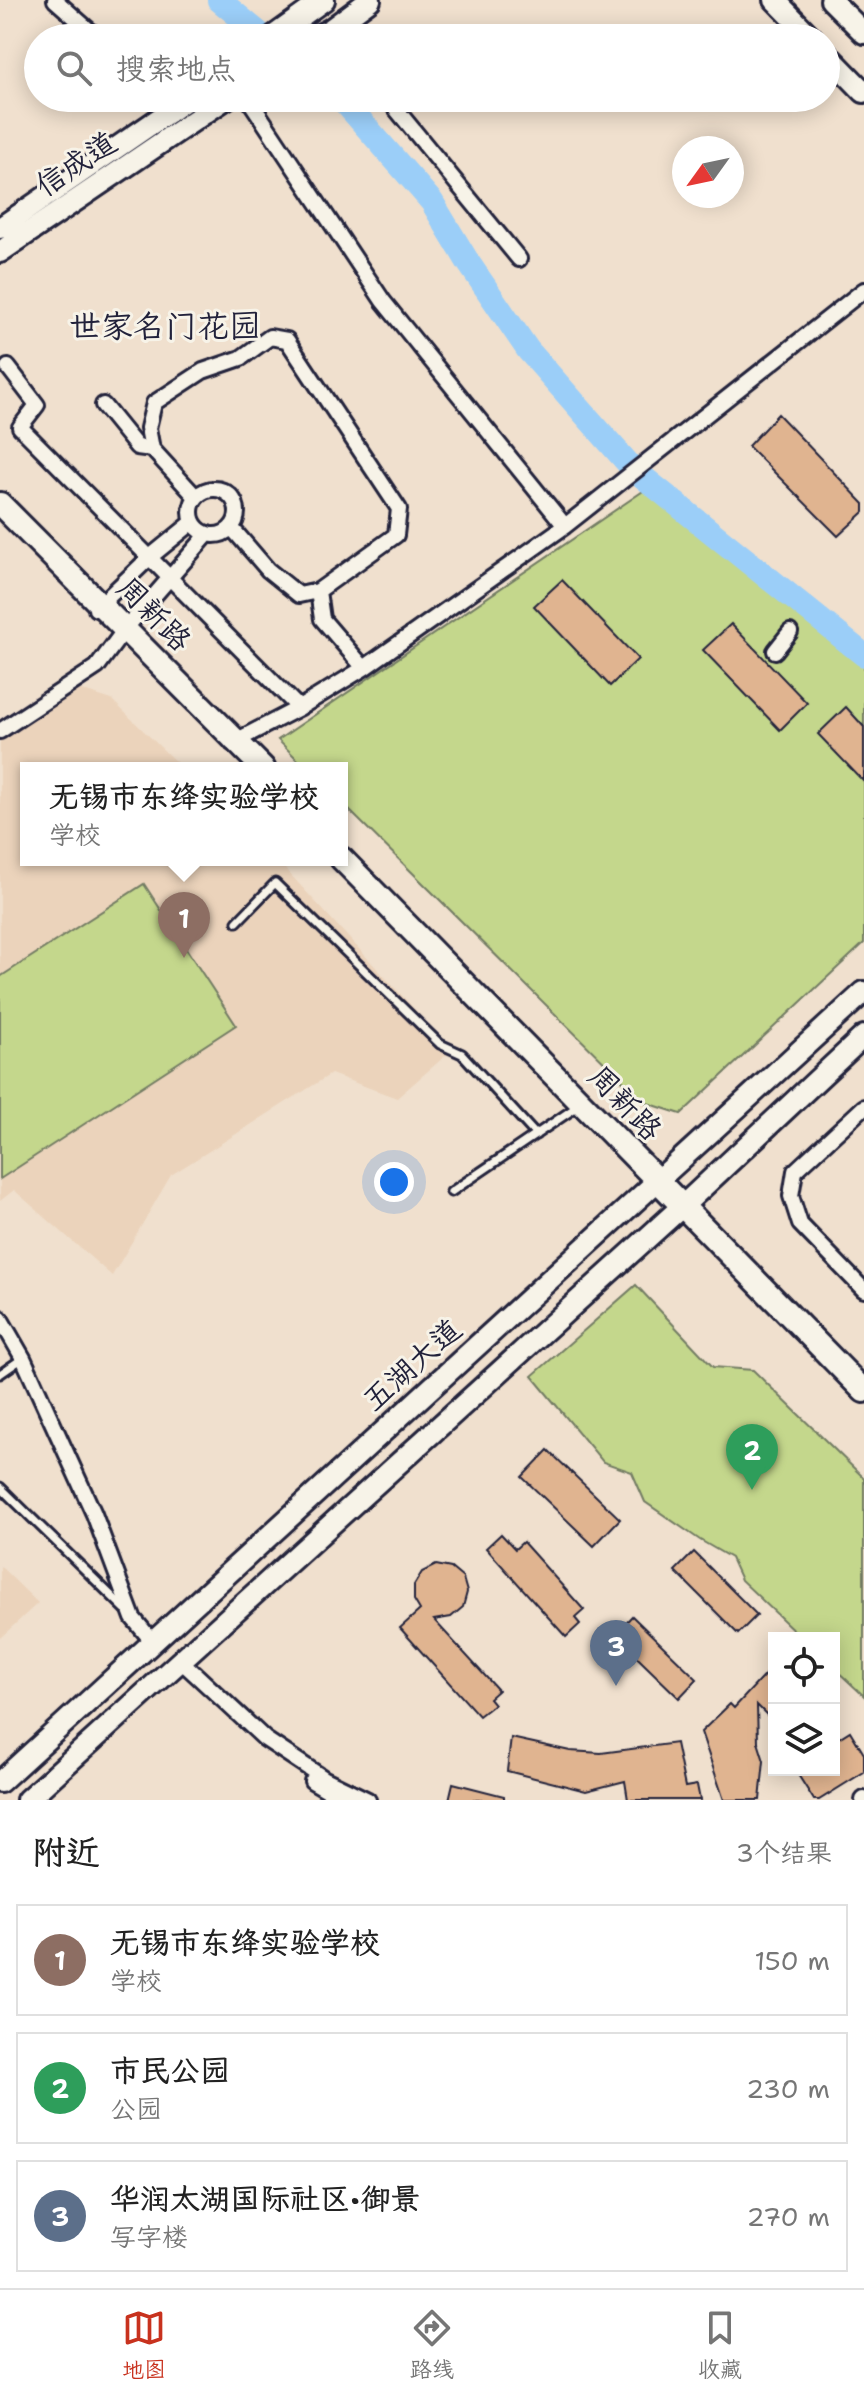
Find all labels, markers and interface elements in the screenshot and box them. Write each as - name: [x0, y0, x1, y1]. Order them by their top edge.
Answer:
- search box: [24, 24, 840, 112]
- icon: search: [52, 46, 96, 90]
- text: 搜索地点: [116, 48, 236, 89]
- street label: 信成道: [27, 121, 124, 206]
- north arrow: [672, 136, 744, 208]
- district label: 世家名门花园: [69, 304, 261, 347]
- street label: 周新路: [108, 567, 201, 660]
- popup: [20, 762, 348, 866]
- text: 无锡市东绛实验学校: [49, 776, 319, 817]
- text: 学校: [49, 817, 101, 852]
- pin: 1: [158, 892, 210, 958]
- street label: 周新路: [579, 1056, 671, 1149]
- your location: [374, 1162, 414, 1202]
- street label: 五湖大道: [353, 1309, 470, 1420]
- pin: 2: [726, 1424, 778, 1490]
- pin: 3: [590, 1620, 642, 1686]
- map controls: [768, 1632, 840, 1776]
- button: locate: [768, 1632, 840, 1704]
- button: layers: [768, 1704, 840, 1776]
- text: 附近: [32, 1829, 100, 1875]
- text: 3个结果: [736, 1835, 832, 1870]
- text: 无锡市东绛实验学校: [110, 1922, 380, 1963]
- text: 1: [54, 1943, 66, 1978]
- text: 150 m: [754, 1943, 830, 1978]
- text: 学校: [110, 1963, 162, 1998]
- text: 市民公园: [110, 2050, 230, 2091]
- text: 2: [51, 2071, 69, 2106]
- text: 230 m: [746, 2071, 830, 2106]
- text: 公园: [110, 2091, 162, 2126]
- text: 华润太湖国际社区·御景: [110, 2178, 420, 2219]
- text: 3: [51, 2199, 69, 2234]
- text: 270 m: [747, 2199, 830, 2234]
- text: 写字楼: [110, 2219, 188, 2254]
- tab: 地图: [122, 2306, 166, 2384]
- tab: 路线: [410, 2306, 454, 2384]
- tab: 收藏: [698, 2306, 742, 2384]

